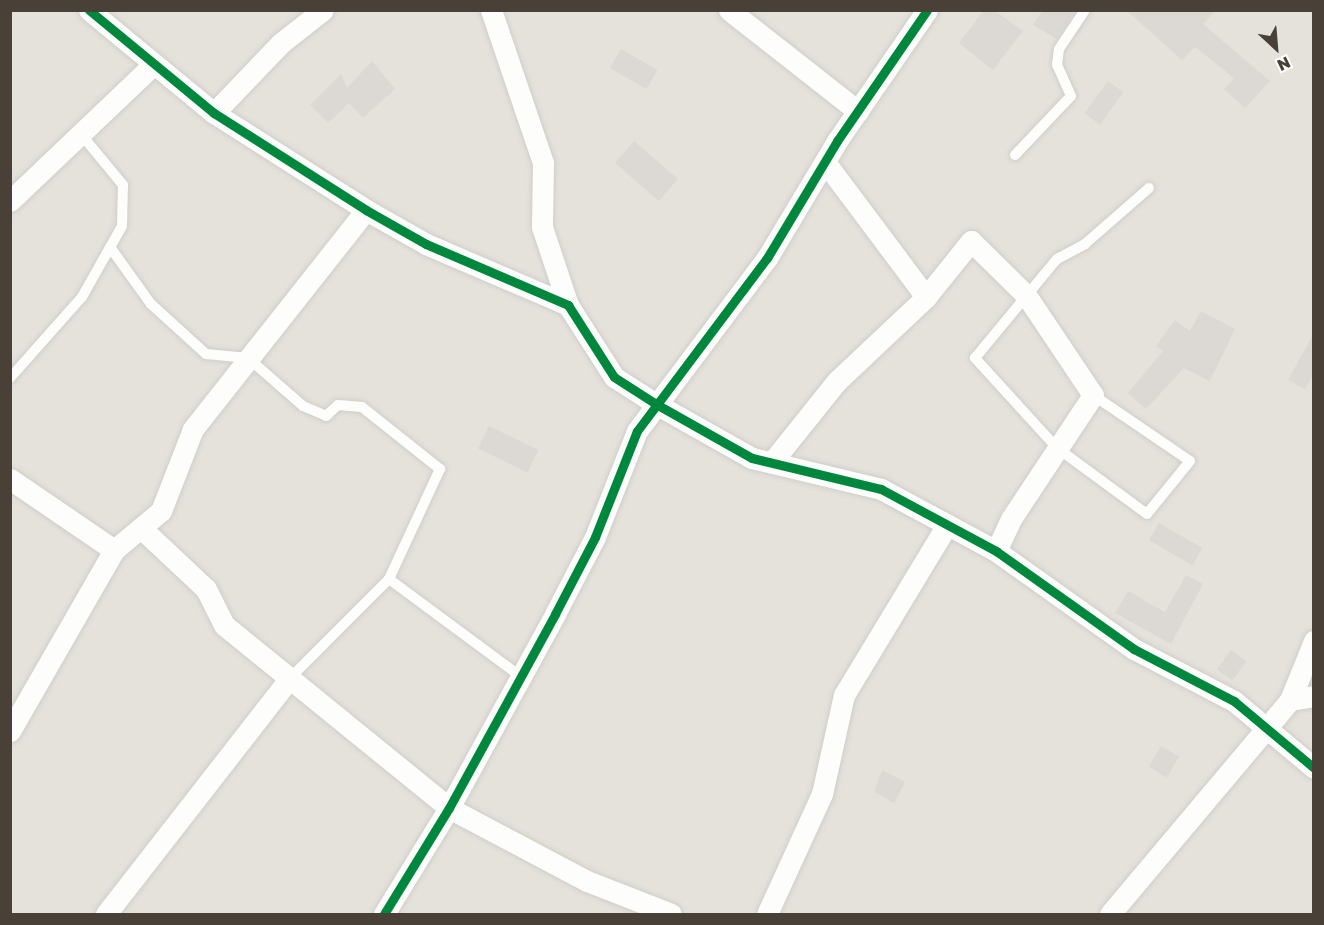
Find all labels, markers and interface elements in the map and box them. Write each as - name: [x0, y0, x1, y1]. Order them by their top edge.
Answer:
- north arrow: [1246, 18, 1306, 78]
- text: N: [1274, 53, 1294, 76]

